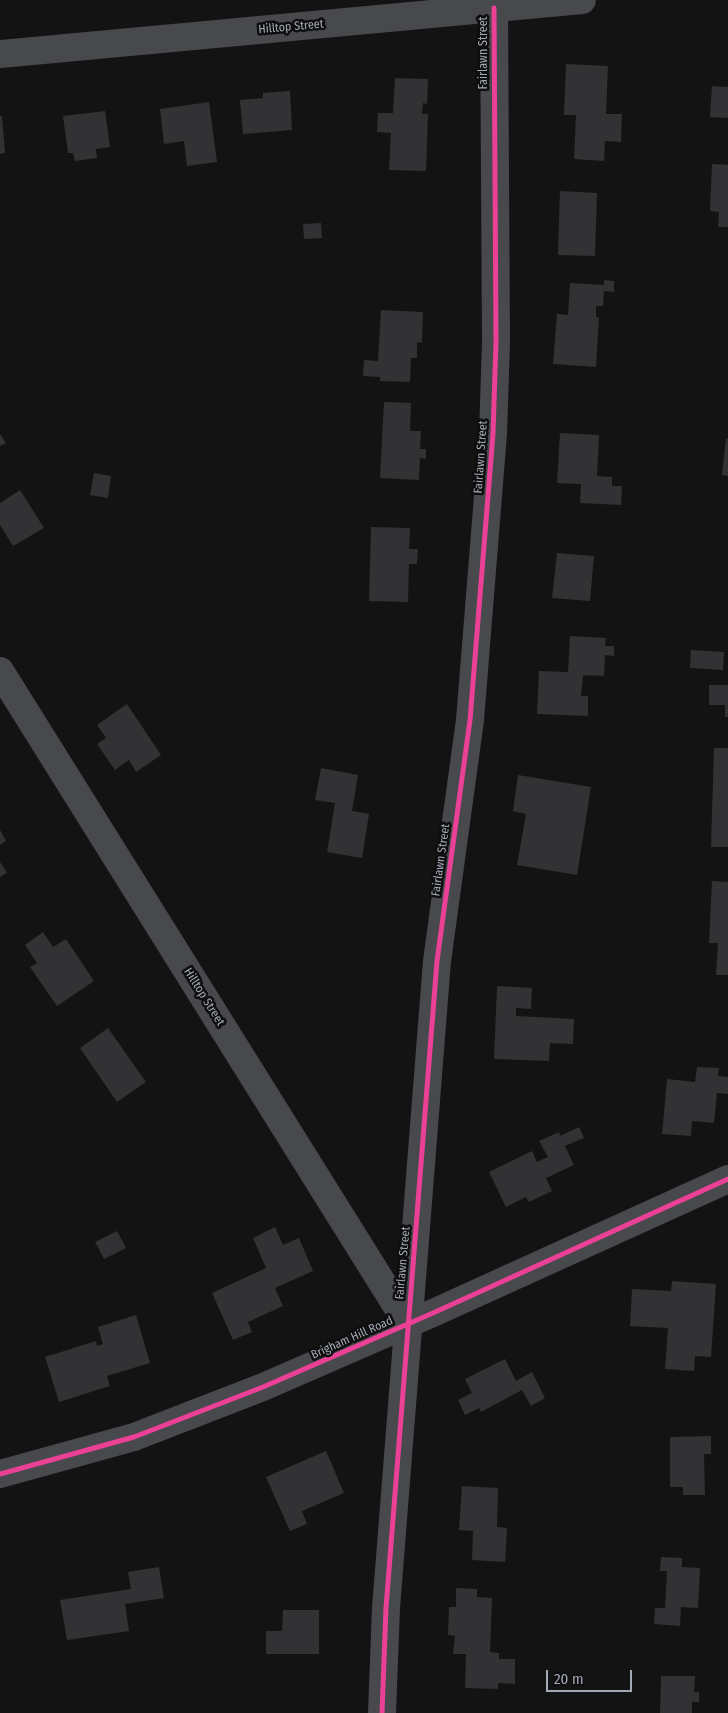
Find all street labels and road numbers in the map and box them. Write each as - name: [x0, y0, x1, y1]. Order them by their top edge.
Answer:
- street label: Fairlawn Street: [477, 16, 491, 90]
- street label: Hilltop Street: [258, 17, 324, 37]
- street label: Fairlawn Street: [471, 420, 491, 494]
- street label: Fairlawn Street: [429, 823, 453, 897]
- street label: Hilltop Street: [181, 965, 227, 1029]
- street label: Fairlawn Street: [393, 1226, 413, 1300]
- street label: Brigham Hill Road: [309, 1314, 395, 1362]

